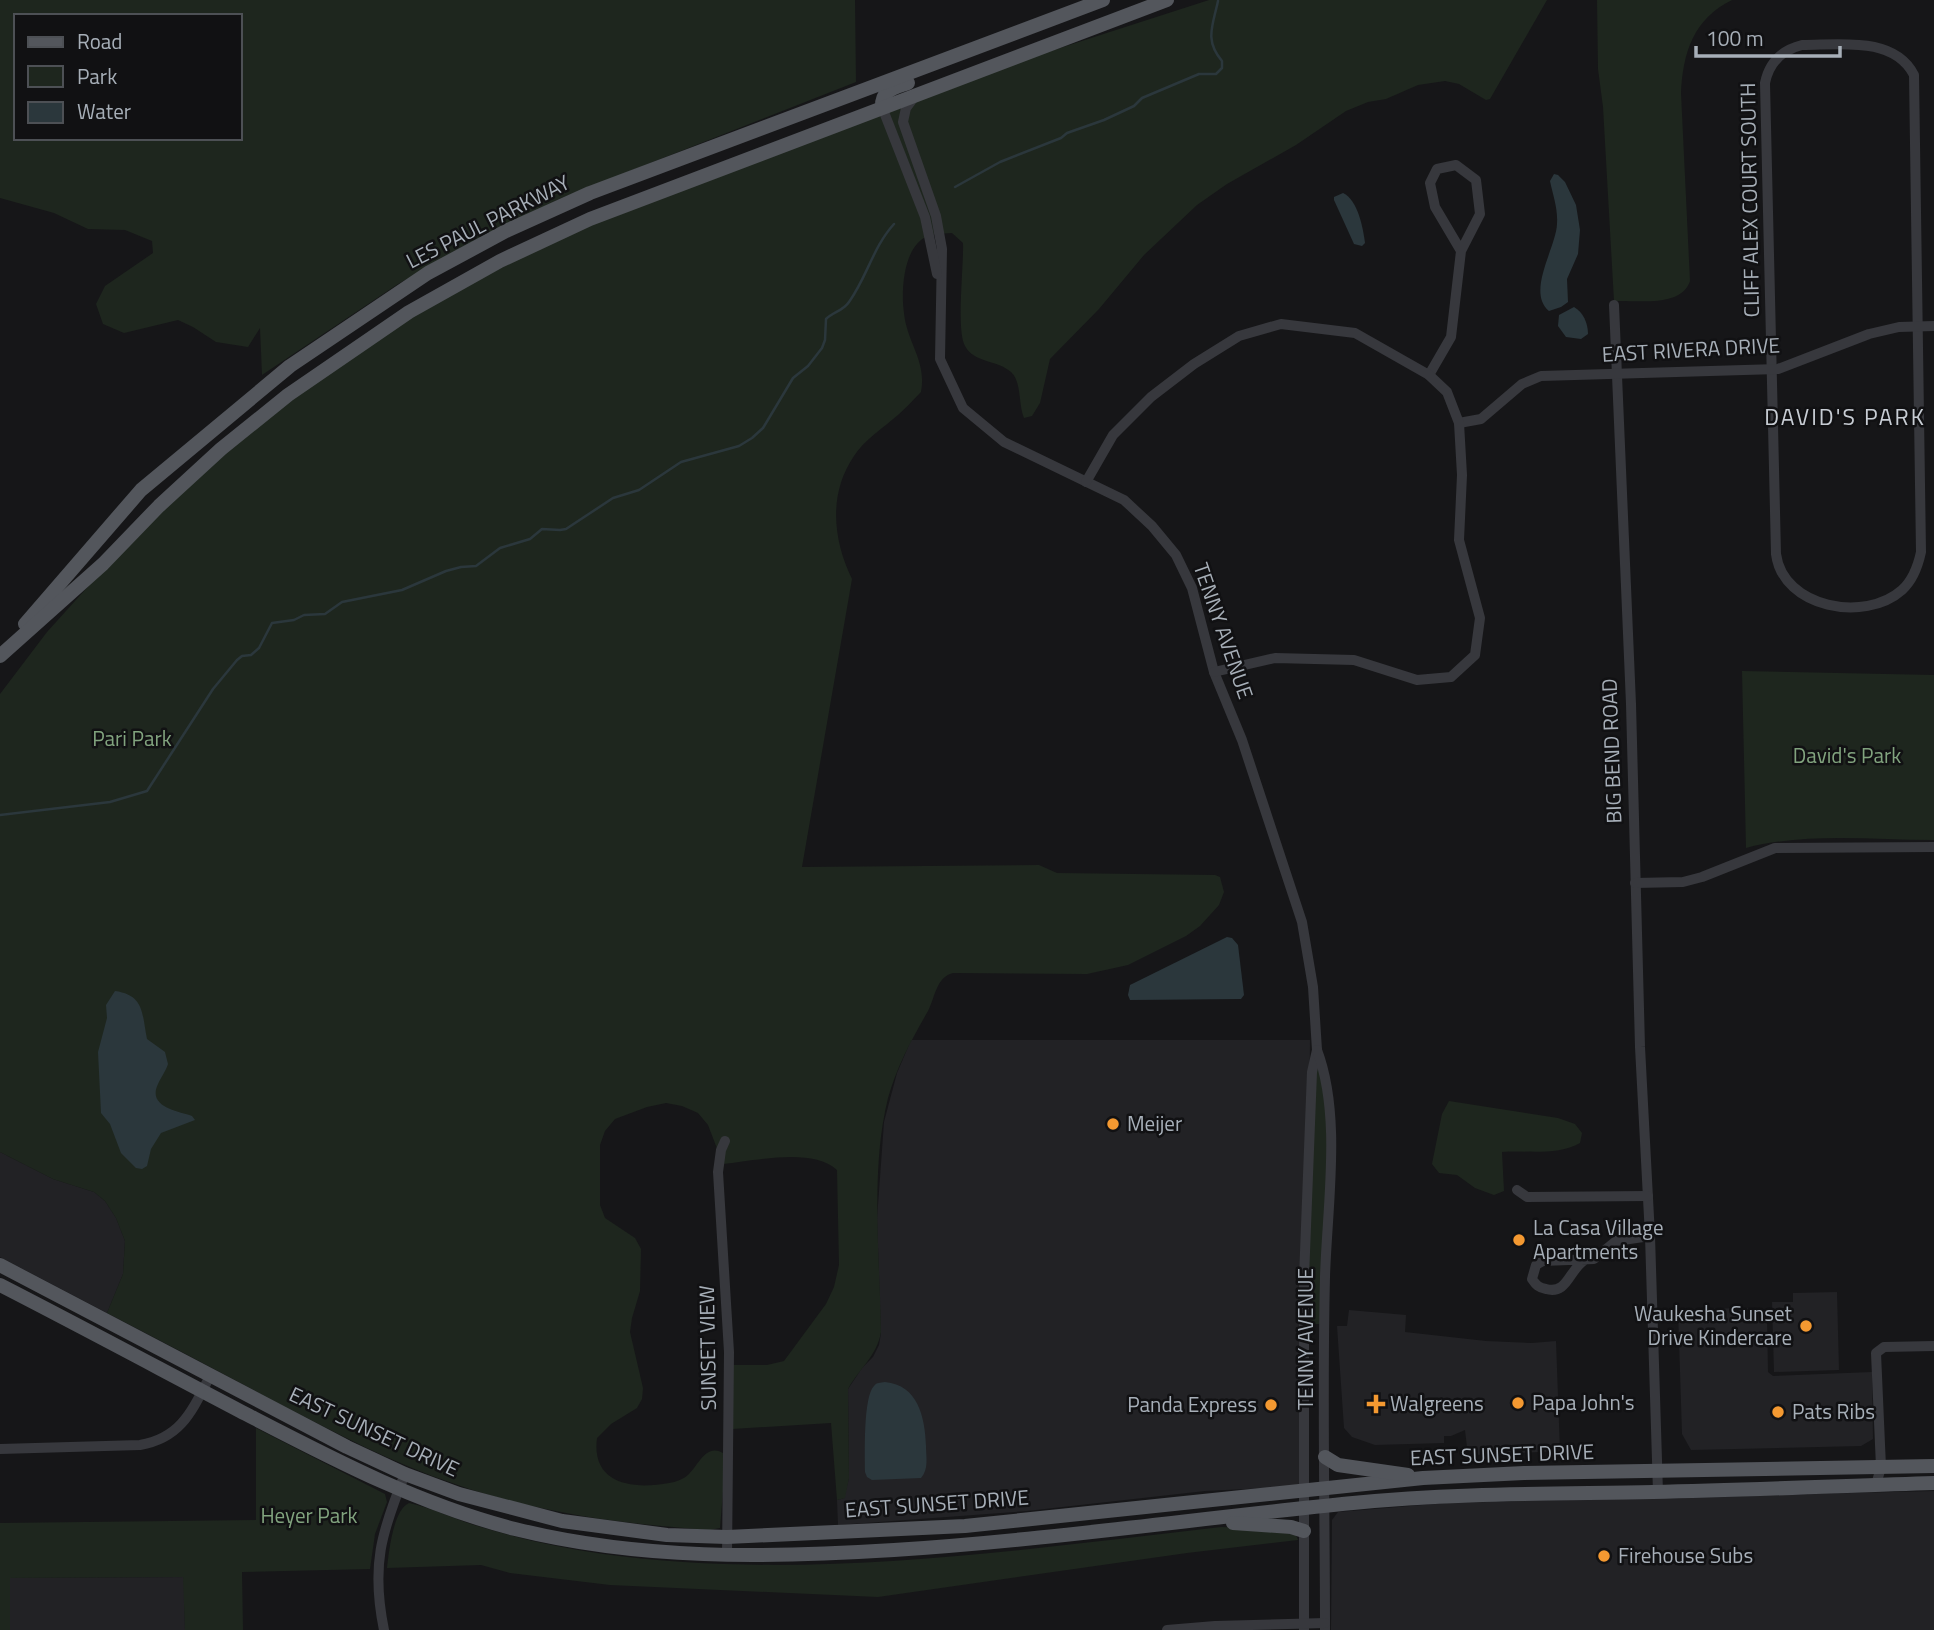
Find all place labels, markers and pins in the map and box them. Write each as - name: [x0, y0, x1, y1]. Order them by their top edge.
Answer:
- place label: Meijer: [1127, 1107, 1182, 1139]
- marker: Meijer: [1105, 1116, 1121, 1132]
- place label: La Casa Village Apartments: [1533, 1211, 1664, 1267]
- marker: La Casa Village Apartments: [1511, 1232, 1527, 1248]
- place label: Waukesha Sunset Drive Kindercare: [1634, 1297, 1793, 1353]
- marker: Waukesha Sunset Drive Kindercare: [1798, 1318, 1814, 1334]
- place label: Papa John's: [1532, 1386, 1634, 1418]
- place label: Walgreens: [1390, 1387, 1484, 1419]
- place label: Panda Express: [1127, 1388, 1257, 1420]
- marker: Papa John's: [1510, 1395, 1526, 1411]
- place label: Pats Ribs: [1792, 1395, 1875, 1427]
- marker: Walgreens: [1368, 1396, 1384, 1412]
- marker: Panda Express: [1263, 1397, 1279, 1413]
- marker: Pats Ribs: [1770, 1404, 1786, 1420]
- place label: Firehouse Subs: [1618, 1539, 1753, 1571]
- marker: Firehouse Subs: [1596, 1548, 1612, 1564]

